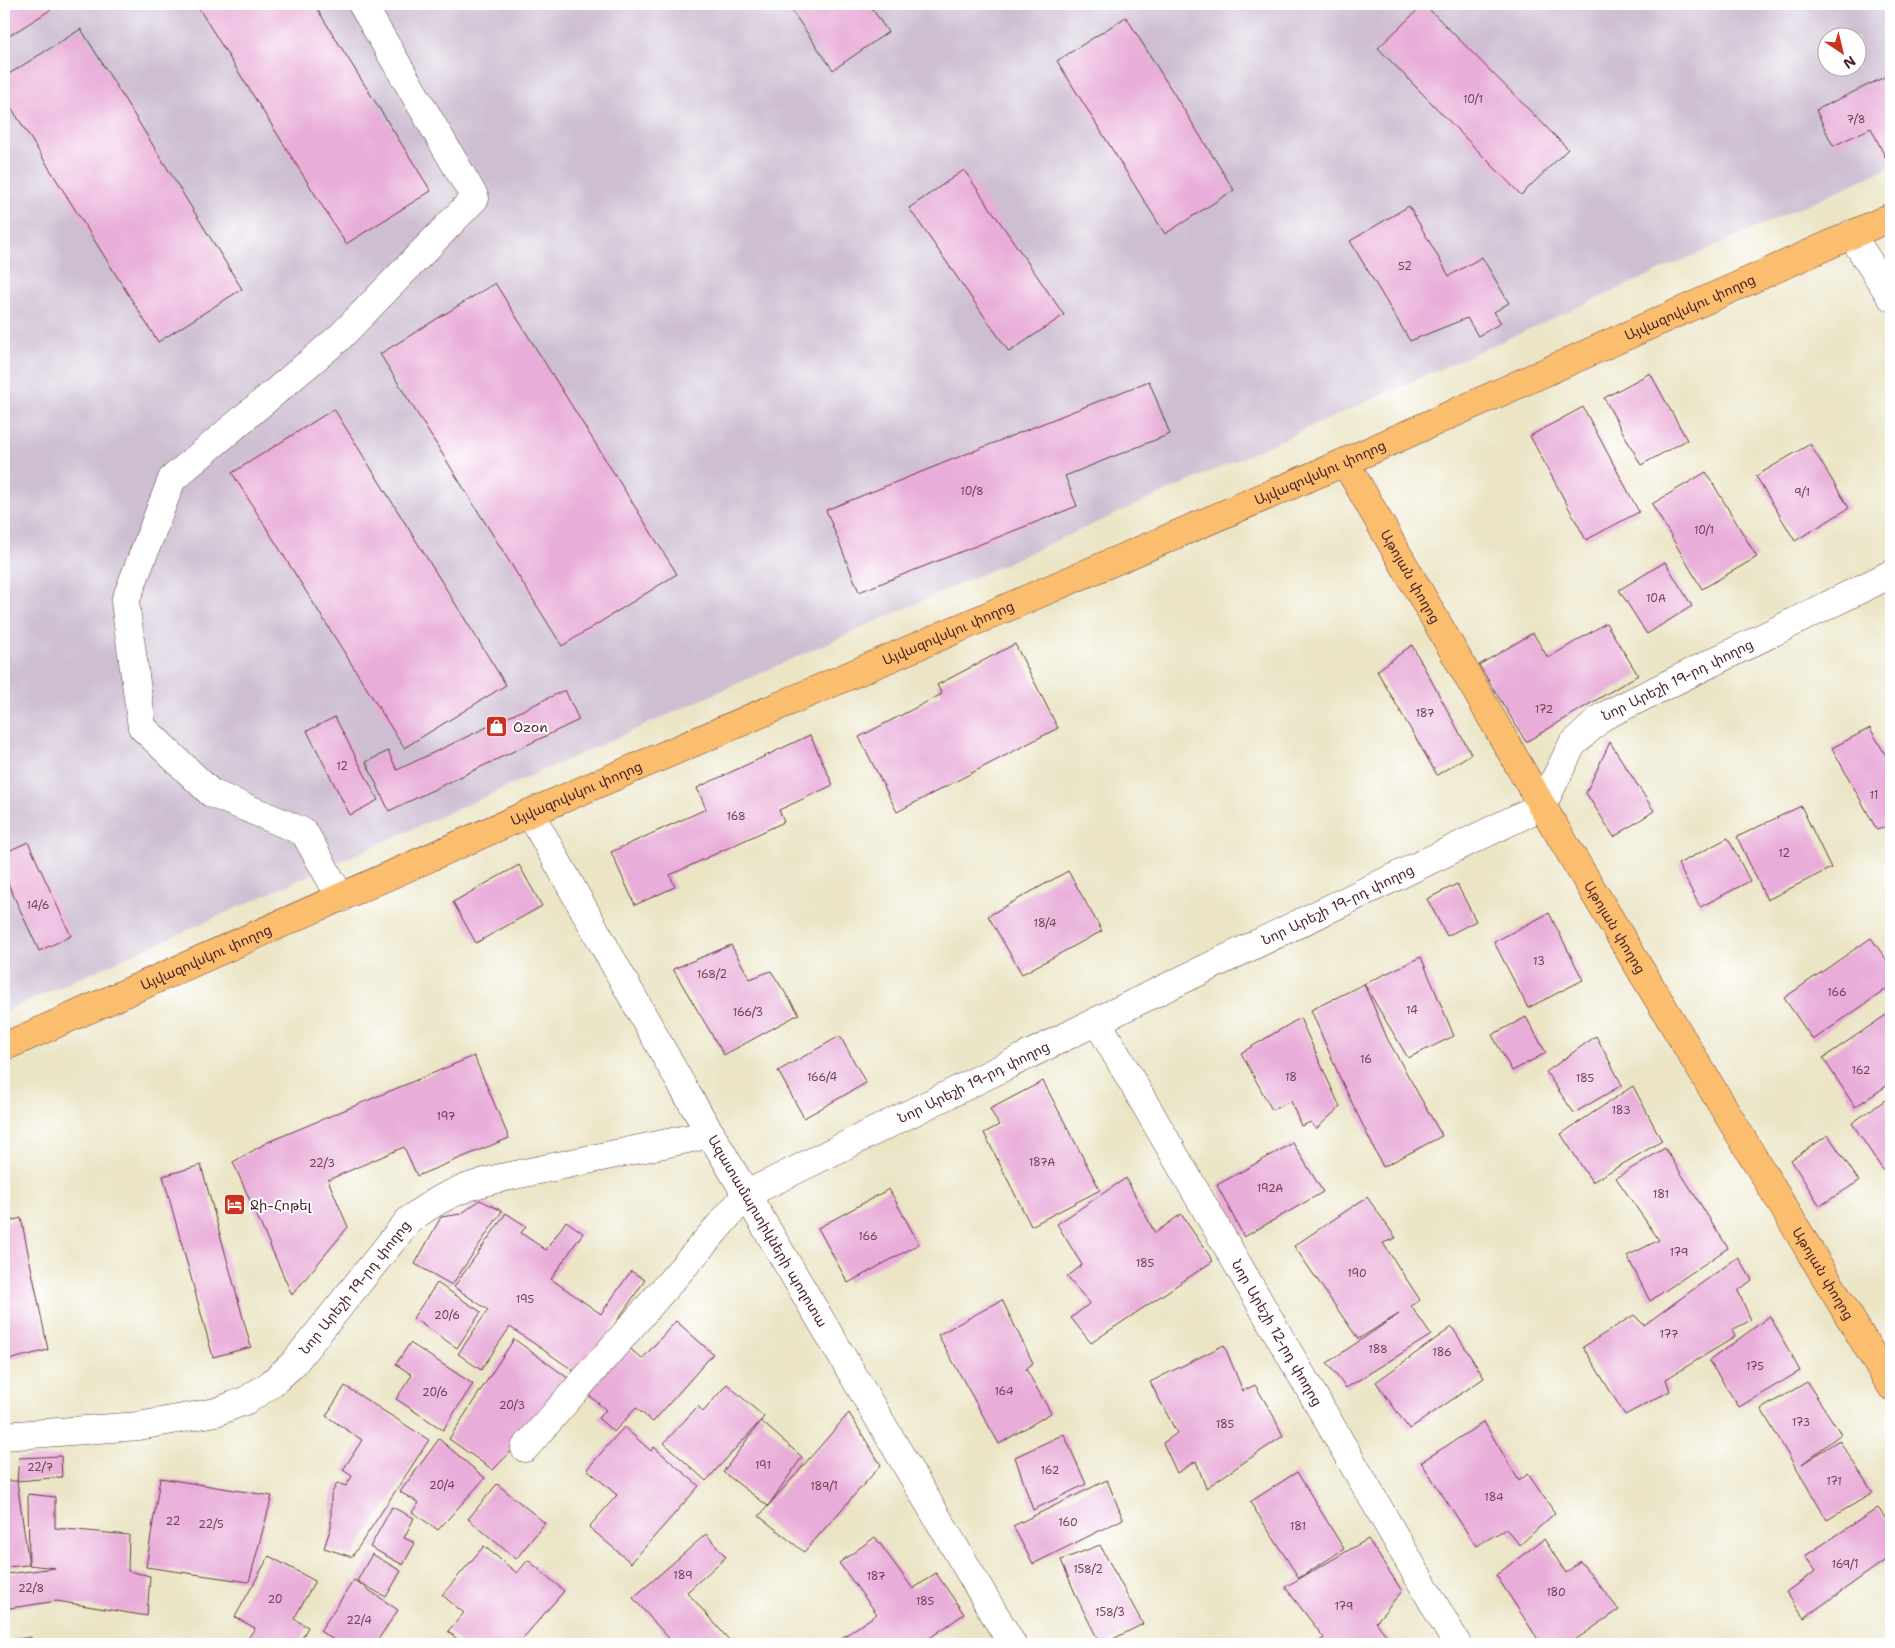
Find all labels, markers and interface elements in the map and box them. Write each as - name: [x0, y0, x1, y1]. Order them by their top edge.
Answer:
- north arrow: [1818, 28, 1868, 78]
- text: N: [1840, 52, 1859, 73]
- house number: 10/1: [1463, 92, 1483, 107]
- house number: 7/8: [1847, 112, 1865, 127]
- house number: 52: [1398, 259, 1412, 274]
- street label: Այվազովսկու փողոց: [1621, 270, 1758, 345]
- street label: Այվազովսկու փողոց: [1251, 436, 1389, 509]
- house number: 10/8: [960, 484, 984, 499]
- house number: 9/1: [1794, 485, 1810, 500]
- house number: 10/1: [1694, 523, 1714, 538]
- street label: Աթոյան փողոց: [1377, 526, 1445, 627]
- house number: 10A: [1646, 591, 1666, 606]
- street label: Այվազովսկու փողոց: [879, 597, 1017, 669]
- street label: Նոր Արեշի 19-րդ փողոց: [1598, 635, 1756, 725]
- house number: 172: [1535, 702, 1553, 717]
- house number: 187: [1415, 706, 1435, 721]
- shop icon: Ozon: [485, 715, 509, 739]
- place label: Ozon: [513, 718, 548, 736]
- street label: Այվազովսկու փողոց: [508, 757, 645, 830]
- house number: 12: [336, 759, 348, 774]
- house number: 11: [1870, 788, 1878, 803]
- house number: 168: [726, 809, 746, 824]
- house number: 12: [1778, 846, 1790, 861]
- street label: Նոր Արեշի 19-րդ փողոց: [1259, 860, 1417, 949]
- street label: Աթոյան փողոց: [1580, 878, 1650, 977]
- house number: 14/6: [27, 898, 49, 913]
- house number: 18/4: [1034, 916, 1057, 931]
- street label: Այվազովսկու փողոց: [137, 920, 274, 994]
- house number: 13: [1533, 954, 1545, 969]
- house number: 168/2: [697, 967, 727, 982]
- house number: 166: [1827, 985, 1847, 1000]
- house number: 14: [1406, 1003, 1418, 1018]
- house number: 166/3: [733, 1005, 763, 1020]
- street label: Նոր Արեշի 19-րդ փողոց: [895, 1037, 1052, 1127]
- house number: 16: [1360, 1052, 1372, 1067]
- house number: 162: [1852, 1063, 1870, 1078]
- house number: 166/4: [807, 1070, 837, 1085]
- house number: 18: [1285, 1070, 1297, 1085]
- house number: 185: [1576, 1071, 1595, 1086]
- house number: 183: [1611, 1103, 1631, 1118]
- house number: 197: [437, 1109, 456, 1124]
- street label: Ազատամարտիկների պողոտա: [704, 1132, 832, 1330]
- house number: 187A: [1029, 1155, 1055, 1170]
- house number: 22/3: [309, 1156, 335, 1171]
- house number: 192A: [1257, 1181, 1283, 1196]
- house number: 181: [1653, 1187, 1669, 1202]
- hotel icon: Ջի-Հոթել: [222, 1193, 246, 1217]
- place label: Ջի-Հոթել: [250, 1196, 312, 1214]
- street label: Նոր Արեշի 19-րդ փողոց: [295, 1216, 414, 1358]
- street label: Աթոյան փողոց: [1788, 1224, 1858, 1323]
- house number: 166: [858, 1229, 878, 1244]
- house number: 179: [1669, 1245, 1689, 1260]
- house number: 185: [1136, 1256, 1155, 1271]
- street label: Նոր Արեշի 12-րդ փողոց: [1228, 1256, 1326, 1409]
- house number: 190: [1347, 1266, 1367, 1281]
- house number: 195: [516, 1292, 534, 1307]
- house number: 20/6: [434, 1308, 460, 1323]
- house number: 177: [1660, 1327, 1679, 1342]
- house number: 188: [1368, 1342, 1388, 1357]
- house number: 186: [1432, 1345, 1452, 1360]
- house number: 175: [1746, 1359, 1764, 1374]
- house number: 164: [994, 1384, 1014, 1399]
- house number: 20/6: [422, 1385, 448, 1400]
- house number: 20/3: [499, 1398, 525, 1413]
- house number: 173: [1792, 1415, 1810, 1430]
- house number: 185: [1216, 1417, 1235, 1432]
- house number: 191: [755, 1458, 771, 1473]
- house number: 22/7: [27, 1460, 53, 1475]
- house number: 162: [1041, 1463, 1059, 1478]
- house number: 171: [1826, 1474, 1842, 1489]
- house number: 20/4: [429, 1478, 455, 1493]
- house number: 189/1: [810, 1479, 838, 1494]
- house number: 184: [1484, 1490, 1504, 1505]
- house number: 22: [166, 1514, 180, 1529]
- house number: 160: [1058, 1515, 1078, 1530]
- house number: 22/5: [198, 1517, 224, 1532]
- house number: 181: [1290, 1519, 1306, 1534]
- house number: 169/1: [1831, 1557, 1859, 1572]
- house number: 158/2: [1073, 1562, 1103, 1577]
- house number: 189: [673, 1568, 693, 1583]
- house number: 187: [866, 1569, 886, 1584]
- house number: 22/8: [18, 1581, 44, 1596]
- house number: 180: [1546, 1585, 1566, 1600]
- house number: 20: [267, 1592, 283, 1607]
- house number: 185: [916, 1594, 935, 1609]
- house number: 179: [1334, 1599, 1354, 1614]
- house number: 158/3: [1095, 1605, 1125, 1620]
- house number: 22/4: [346, 1613, 372, 1628]

